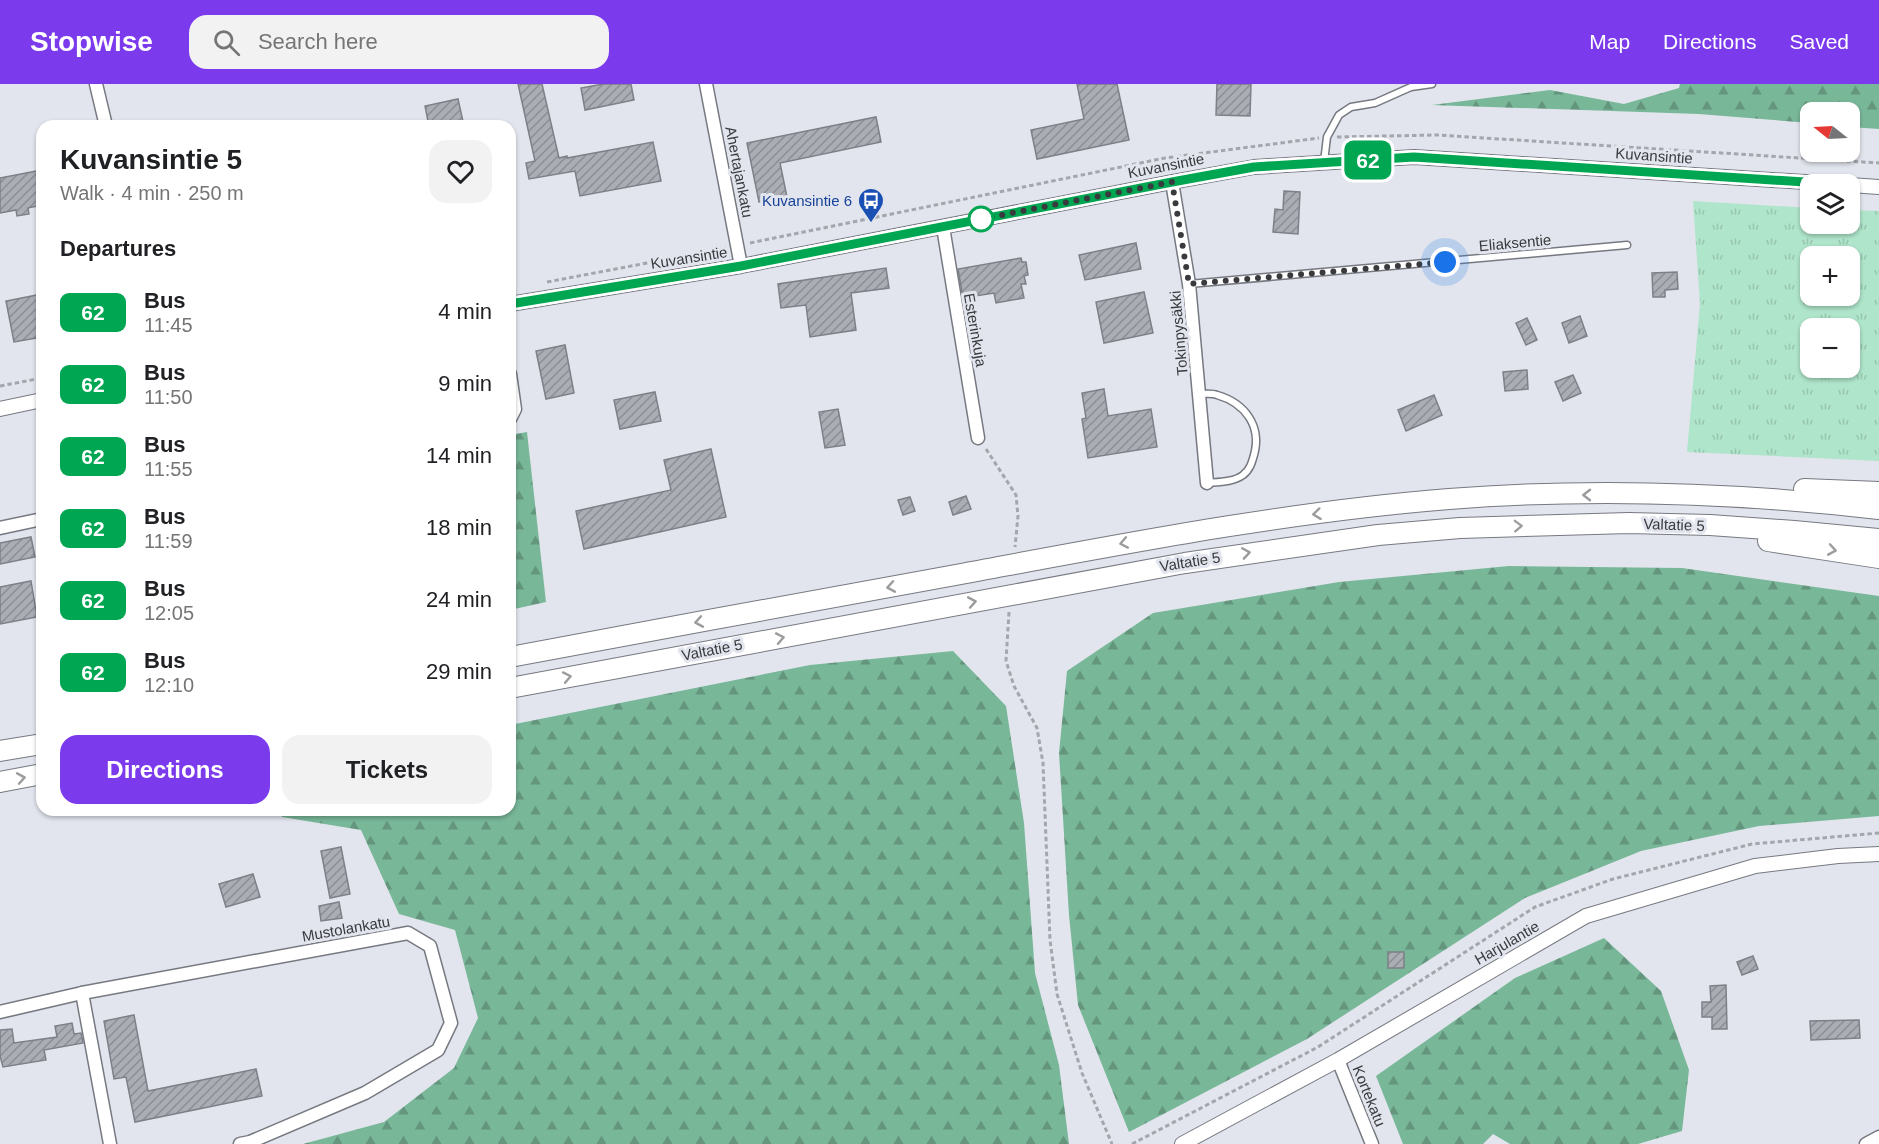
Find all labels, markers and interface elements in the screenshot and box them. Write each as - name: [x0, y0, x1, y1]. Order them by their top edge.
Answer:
- search box: [189, 15, 609, 69]
- text: Stopwise: [30, 26, 153, 57]
- icon: search: [210, 26, 243, 59]
- text: Search here: [258, 29, 378, 54]
- text: Map: [1589, 30, 1630, 53]
- text: Directions: [1663, 30, 1756, 53]
- text: Saved: [1789, 30, 1849, 53]
- north arrow: [1800, 102, 1860, 162]
- map controls: [1800, 102, 1860, 378]
- street label: Ahertajankatu: [722, 125, 757, 219]
- button: heart: [429, 140, 492, 203]
- line badge: 62: [1341, 140, 1395, 180]
- text: Kuvansintie 5: [60, 144, 242, 175]
- street label: Kuvansintie: [1615, 144, 1693, 167]
- text: 62: [1356, 149, 1380, 172]
- street label: Kuvansintie: [1126, 150, 1206, 181]
- button: layers: [1800, 174, 1860, 234]
- text: Walk · 4 min · 250 m: [60, 182, 244, 204]
- bus stop icon: Kuvansintie 6: [856, 186, 886, 224]
- place label: Kuvansintie 6: [762, 192, 852, 209]
- unlabelled marker: [968, 206, 994, 232]
- street label: Eliaksentie: [1478, 231, 1552, 254]
- text: Departures: [60, 236, 176, 261]
- street label: Kuvansintie: [649, 243, 729, 272]
- button: +: [1800, 246, 1860, 306]
- your location: [1430, 247, 1460, 277]
- text: Bus: [144, 288, 186, 313]
- street label: Tokinpysäkki: [1166, 290, 1191, 376]
- street label: Esterinkuja: [961, 292, 990, 369]
- text: 4 min: [438, 299, 492, 324]
- text: 62: [81, 301, 105, 324]
- text: 11:45: [144, 314, 193, 336]
- button: −: [1800, 318, 1860, 378]
- text: Bus: [144, 360, 186, 385]
- text: 9 min: [438, 371, 492, 396]
- text: 62: [81, 373, 105, 396]
- text: 11:50: [144, 386, 193, 408]
- text: Bus: [144, 432, 186, 457]
- text: 14 min: [426, 443, 492, 468]
- text: 62: [81, 445, 105, 468]
- text: 11:55: [144, 458, 193, 480]
- one-way arrow: [1583, 489, 1592, 501]
- text: Bus: [144, 504, 186, 529]
- one-way arrow: [1312, 507, 1321, 520]
- text: 18 min: [426, 515, 492, 540]
- street label: Valtatie 5: [1643, 515, 1705, 534]
- text: 62: [81, 517, 105, 540]
- one-way arrow: [1514, 519, 1523, 532]
- text: 11:59: [144, 530, 193, 552]
- one-way arrow: [1119, 536, 1129, 549]
- one-way arrow: [1827, 543, 1837, 556]
- street label: Valtatie 5: [1158, 548, 1222, 575]
- one-way arrow: [1242, 548, 1251, 560]
- text: Bus: [144, 576, 186, 601]
- one-way arrow: [886, 580, 896, 593]
- text: 24 min: [426, 587, 492, 612]
- text: 62: [81, 589, 105, 612]
- one-way arrow: [966, 596, 976, 609]
- text: 12:05: [144, 602, 194, 624]
- one-way arrow: [694, 615, 704, 628]
- one-way arrow: [775, 632, 785, 644]
- street label: Valtatie 5: [680, 635, 744, 664]
- text: Bus: [144, 648, 186, 673]
- text: 29 min: [426, 659, 492, 684]
- text: 62: [81, 661, 105, 684]
- one-way arrow: [562, 671, 572, 684]
- text: 12:10: [144, 674, 194, 696]
- button: Directions: [60, 735, 270, 804]
- button: Tickets: [282, 735, 492, 804]
- one-way arrow: [16, 772, 26, 785]
- street label: Mustolankatu: [301, 912, 391, 945]
- street label: Harjulantie: [1471, 917, 1542, 968]
- street label: Kortekatu: [1350, 1063, 1389, 1129]

